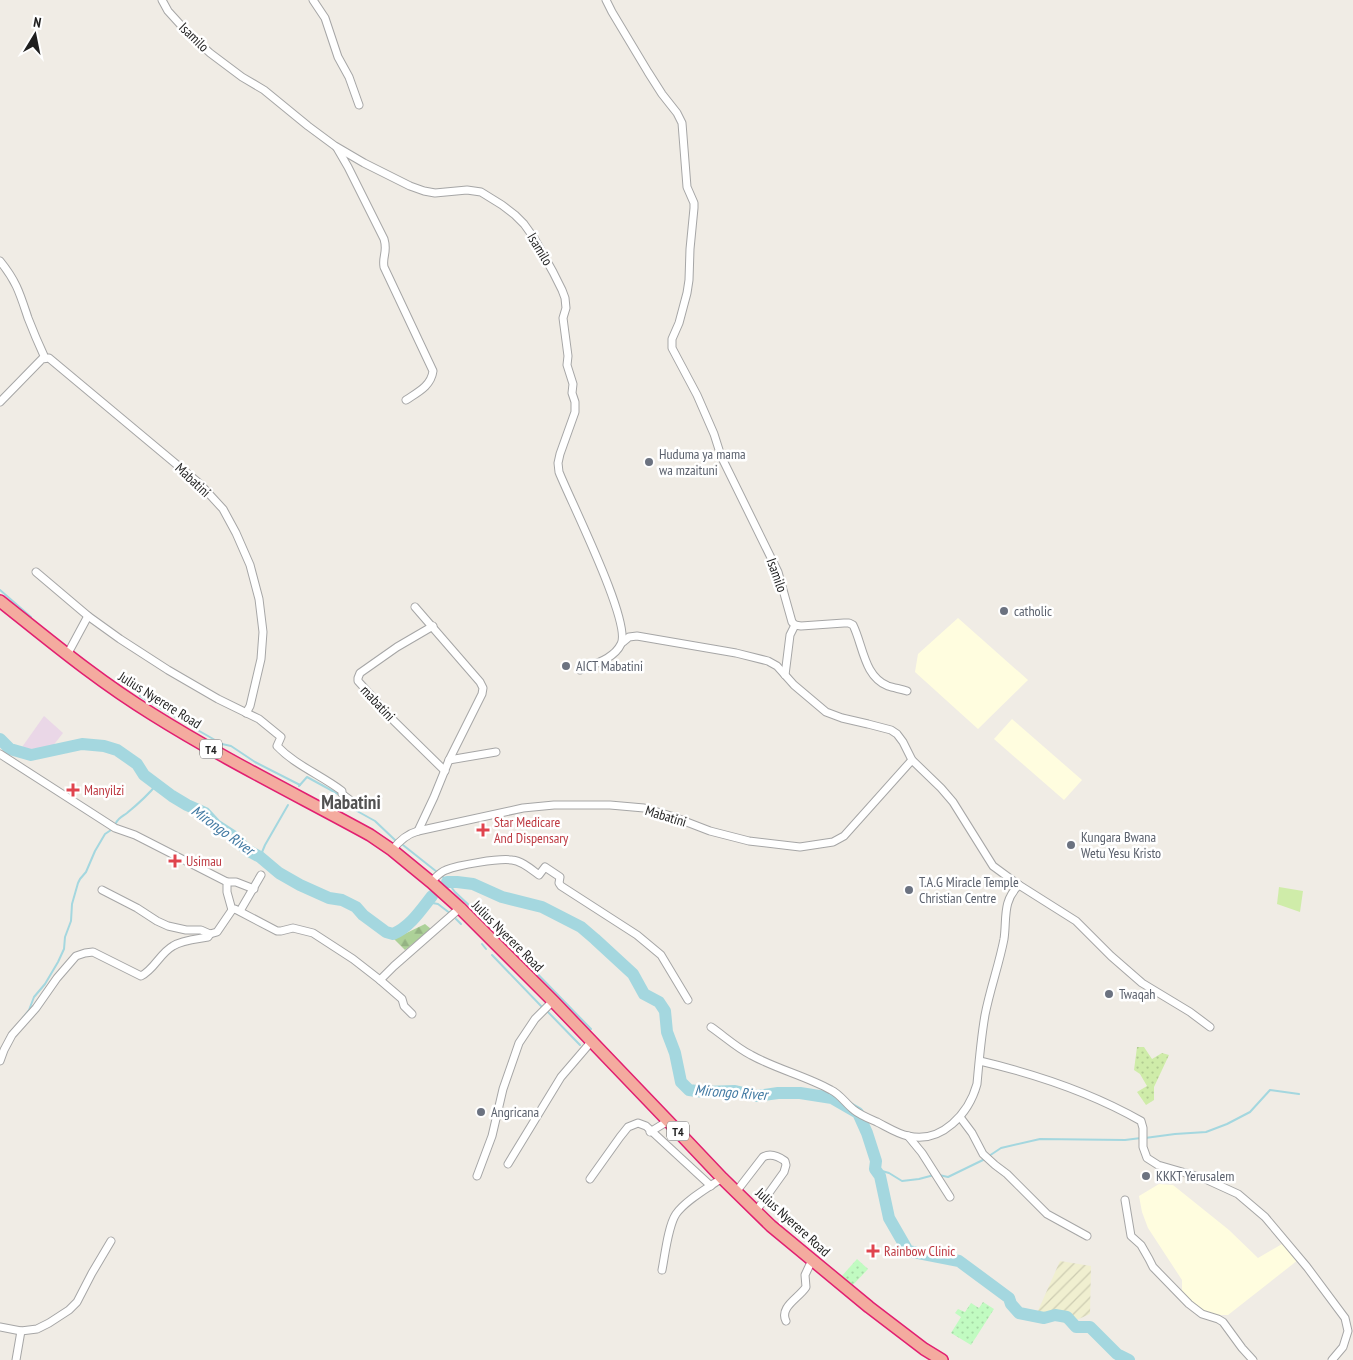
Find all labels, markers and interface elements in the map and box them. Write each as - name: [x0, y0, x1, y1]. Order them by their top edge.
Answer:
- north arrow: [10, 10, 60, 60]
- text: N: [32, 13, 43, 32]
- street label: Isamilo: [175, 18, 213, 56]
- street label: Isamilo: [523, 229, 557, 269]
- place label: Huduma ya mama wa mzaituni: [659, 445, 746, 479]
- marker: Huduma ya mama wa mzaituni: [643, 456, 655, 468]
- street label: Mabatini: [171, 459, 215, 501]
- street label: Isamilo: [763, 555, 791, 595]
- place label: catholic: [1014, 602, 1052, 620]
- marker: catholic: [998, 605, 1010, 617]
- place label: AICT Mabatini: [576, 657, 643, 675]
- marker: AICT Mabatini: [560, 660, 572, 672]
- street label: Julius Nyerere Road: [114, 667, 205, 733]
- street label: mabatini: [357, 681, 399, 725]
- road number: T4: [200, 740, 222, 759]
- place label: Manyilzi: [84, 781, 124, 799]
- marker: Manyilzi: [66, 783, 80, 797]
- district label: Mabatini: [321, 790, 381, 814]
- water label: Mirongo River: [188, 801, 260, 860]
- street label: Mabatini: [643, 801, 689, 831]
- place label: Star Medicare And Dispensary: [494, 813, 569, 847]
- marker: Star Medicare And Dispensary: [476, 823, 490, 837]
- place label: Kungara Bwana Wetu Yesu Kristo: [1081, 828, 1161, 862]
- marker: Kungara Bwana Wetu Yesu Kristo: [1065, 839, 1077, 851]
- place label: Usimau: [186, 852, 222, 870]
- marker: Usimau: [168, 854, 182, 868]
- place label: T.A.G Miracle Temple Christian Centre: [919, 873, 1019, 907]
- marker: T.A.G Miracle Temple Christian Centre: [903, 884, 915, 896]
- street label: Julius Nyerere Road: [468, 896, 548, 976]
- place label: Twaqah: [1119, 985, 1155, 1003]
- marker: Twaqah: [1103, 988, 1115, 1000]
- water label: Mirongo River: [694, 1080, 770, 1104]
- place label: Angricana: [491, 1103, 539, 1121]
- marker: Angricana: [475, 1106, 487, 1118]
- road number: T4: [667, 1122, 689, 1140]
- place label: KKKT Yerusalem: [1156, 1167, 1234, 1185]
- marker: KKKT Yerusalem: [1140, 1170, 1152, 1182]
- street label: Julius Nyerere Road: [751, 1183, 834, 1260]
- place label: Rainbow Clinic: [884, 1242, 955, 1260]
- marker: Rainbow Clinic: [866, 1244, 880, 1258]

